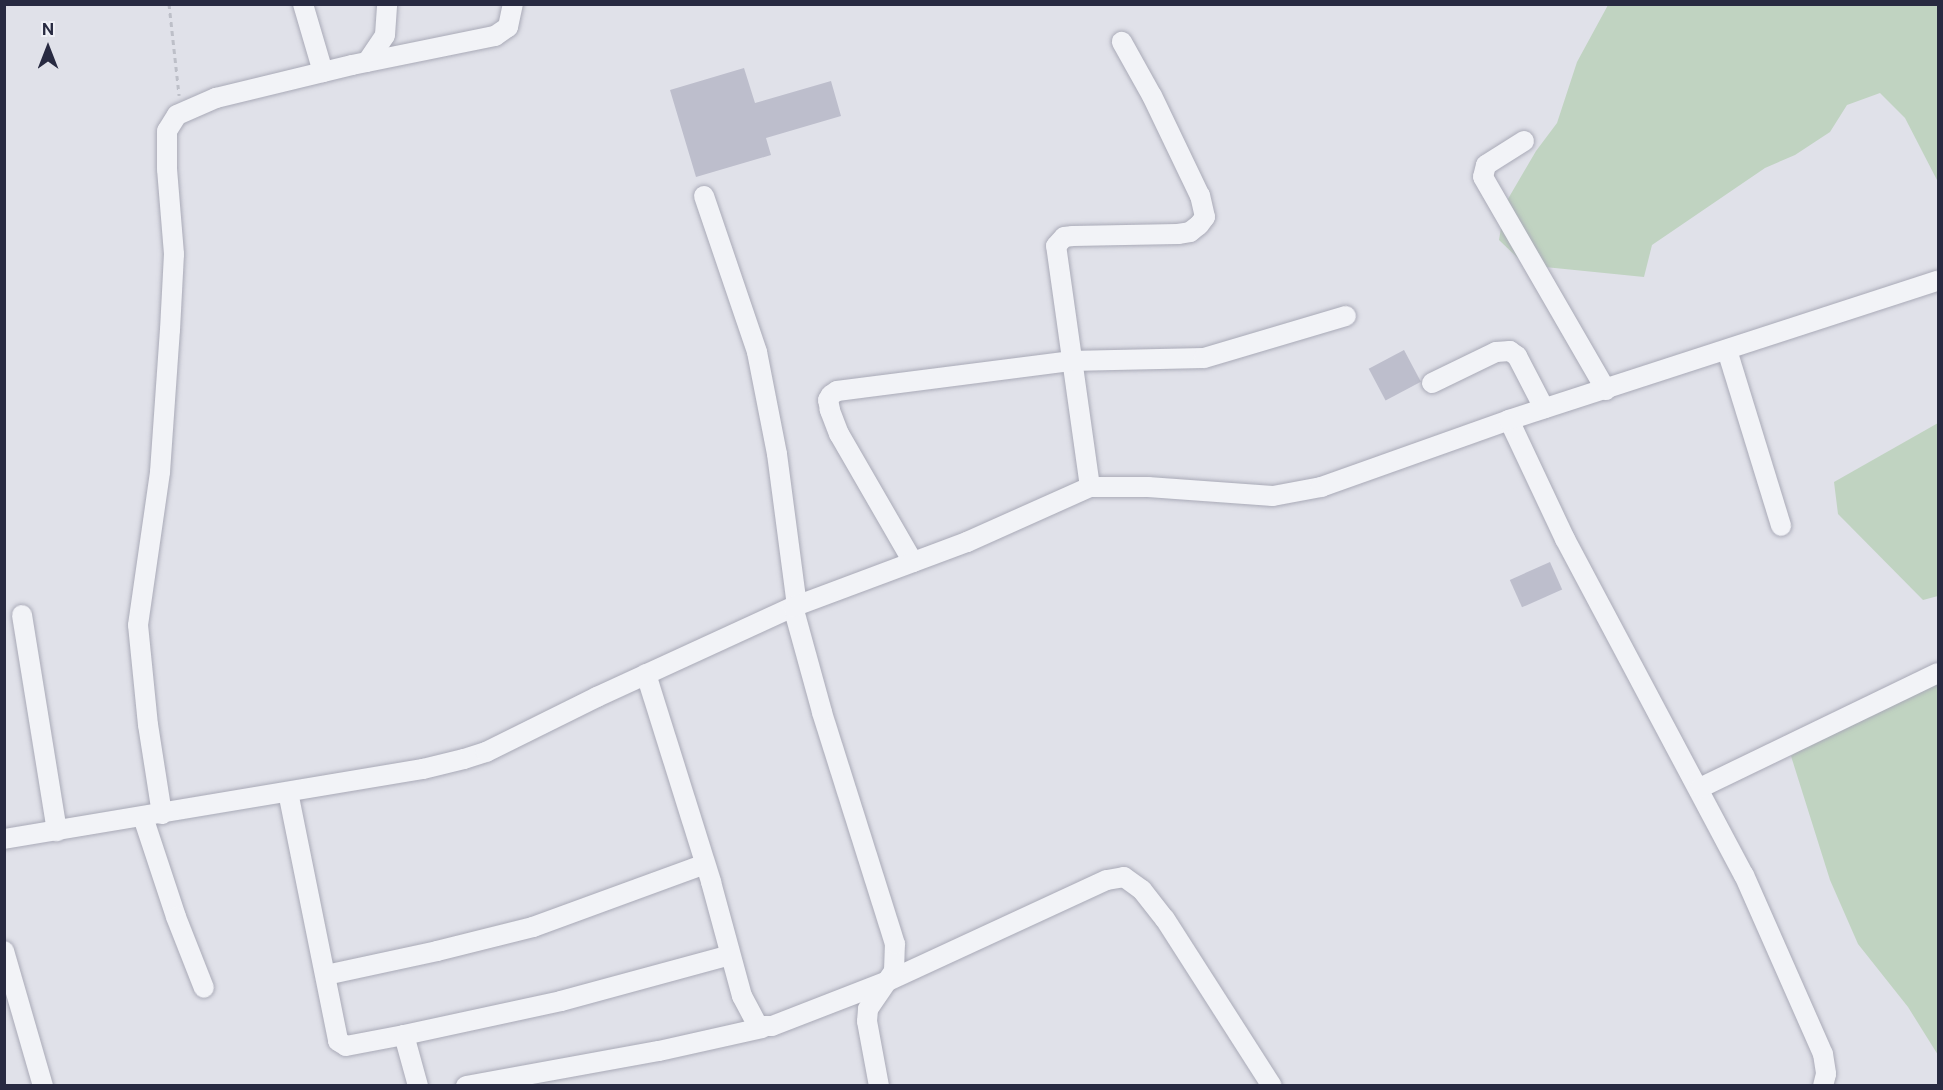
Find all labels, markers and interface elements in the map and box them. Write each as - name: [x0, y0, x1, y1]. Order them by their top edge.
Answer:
- north arrow: [18, 18, 78, 78]
- text: N: [42, 20, 54, 39]

